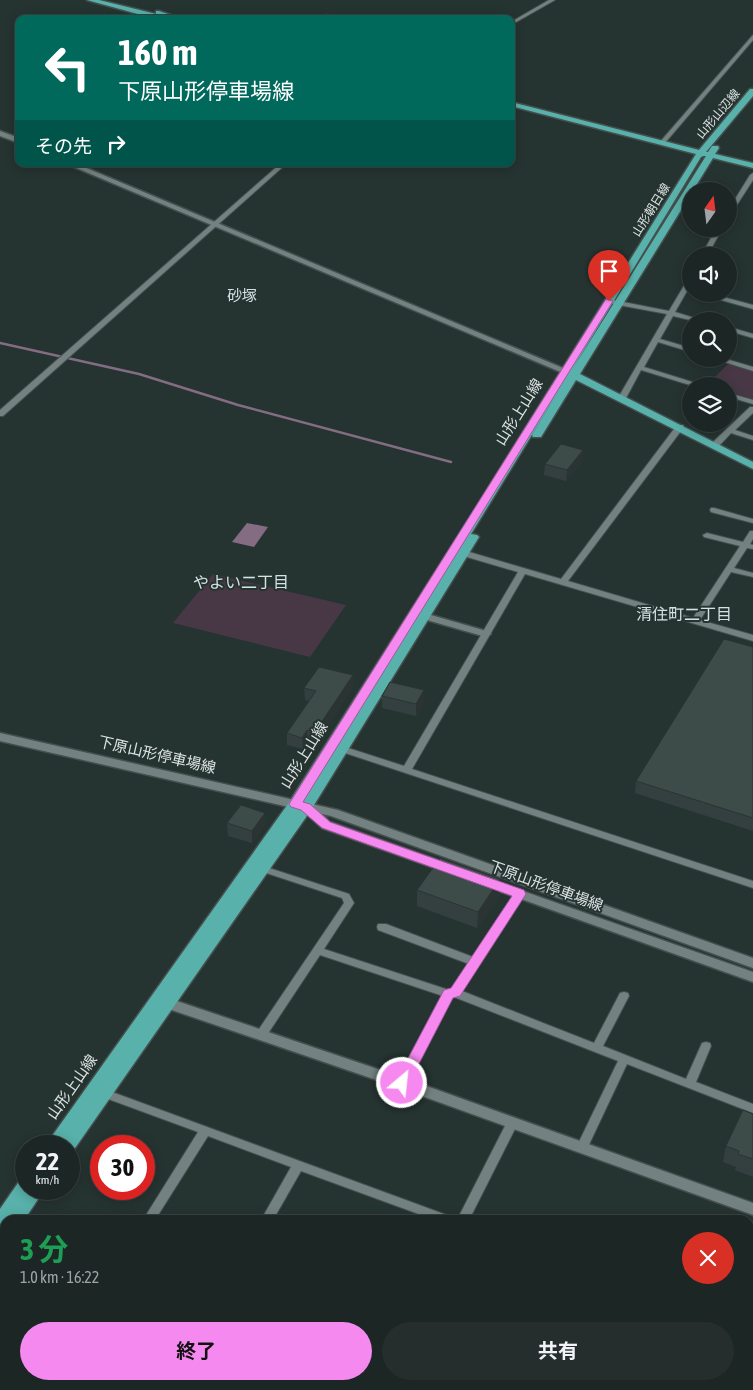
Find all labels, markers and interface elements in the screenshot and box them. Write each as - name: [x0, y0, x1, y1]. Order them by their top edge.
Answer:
- text: 160 m: [118, 32, 197, 72]
- icon: left: [35, 35, 100, 100]
- text: 下原山形停車場線: [118, 78, 294, 104]
- street label: 山形山辺線: [693, 87, 743, 141]
- icon: right: [102, 130, 130, 158]
- text: その先: [35, 135, 92, 157]
- street label: 山形朝日線: [629, 181, 673, 239]
- north arrow: [682, 182, 738, 238]
- map controls: [682, 182, 737, 432]
- button: sound: [682, 247, 737, 302]
- pin: [588, 250, 630, 301]
- icon: arrive: [595, 257, 623, 285]
- district label: 砂塚: [227, 287, 257, 304]
- button: search: [682, 312, 737, 367]
- street label: 山形上山線: [491, 375, 546, 448]
- button: layers: [682, 377, 737, 432]
- district label: やよい二丁目: [193, 573, 289, 591]
- district label: 清住町二丁目: [636, 605, 732, 623]
- street label: 山形上山線: [276, 718, 331, 791]
- street label: 下原山形停車場線: [97, 733, 217, 776]
- street label: 下原山形停車場線: [487, 857, 605, 914]
- street label: 山形上山線: [43, 1051, 100, 1122]
- position arrow: [375, 1056, 427, 1108]
- speed limit sign: 30: [90, 1135, 155, 1200]
- text: 22: [36, 1147, 59, 1175]
- text: km/h: [36, 1173, 59, 1187]
- text: 3 分: [20, 1232, 68, 1266]
- button: close: [682, 1232, 734, 1284]
- text: 1.0 km · 16:22: [20, 1268, 99, 1286]
- button: 終了: [20, 1322, 372, 1380]
- button: 共有: [382, 1322, 734, 1380]

